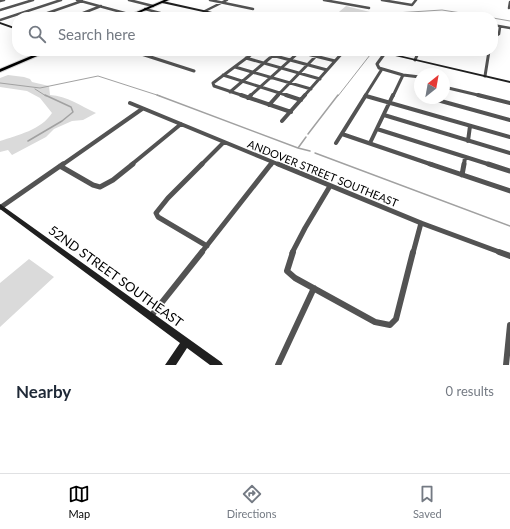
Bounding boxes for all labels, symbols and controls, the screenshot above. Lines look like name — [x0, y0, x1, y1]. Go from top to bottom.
search box — [12, 12, 498, 56]
icon: search — [26, 23, 48, 45]
text: Search here — [58, 25, 135, 43]
north arrow — [414, 68, 450, 104]
street label: ANDOVER STREET SOUTHEAST — [246, 137, 401, 209]
street label: 52ND STREET SOUTHEAST — [46, 222, 187, 330]
text: Nearby — [16, 381, 71, 402]
text: 0 results — [446, 383, 494, 399]
tab: Map — [68, 483, 90, 520]
tab: Directions — [227, 483, 276, 520]
tab: Saved — [413, 483, 442, 520]

